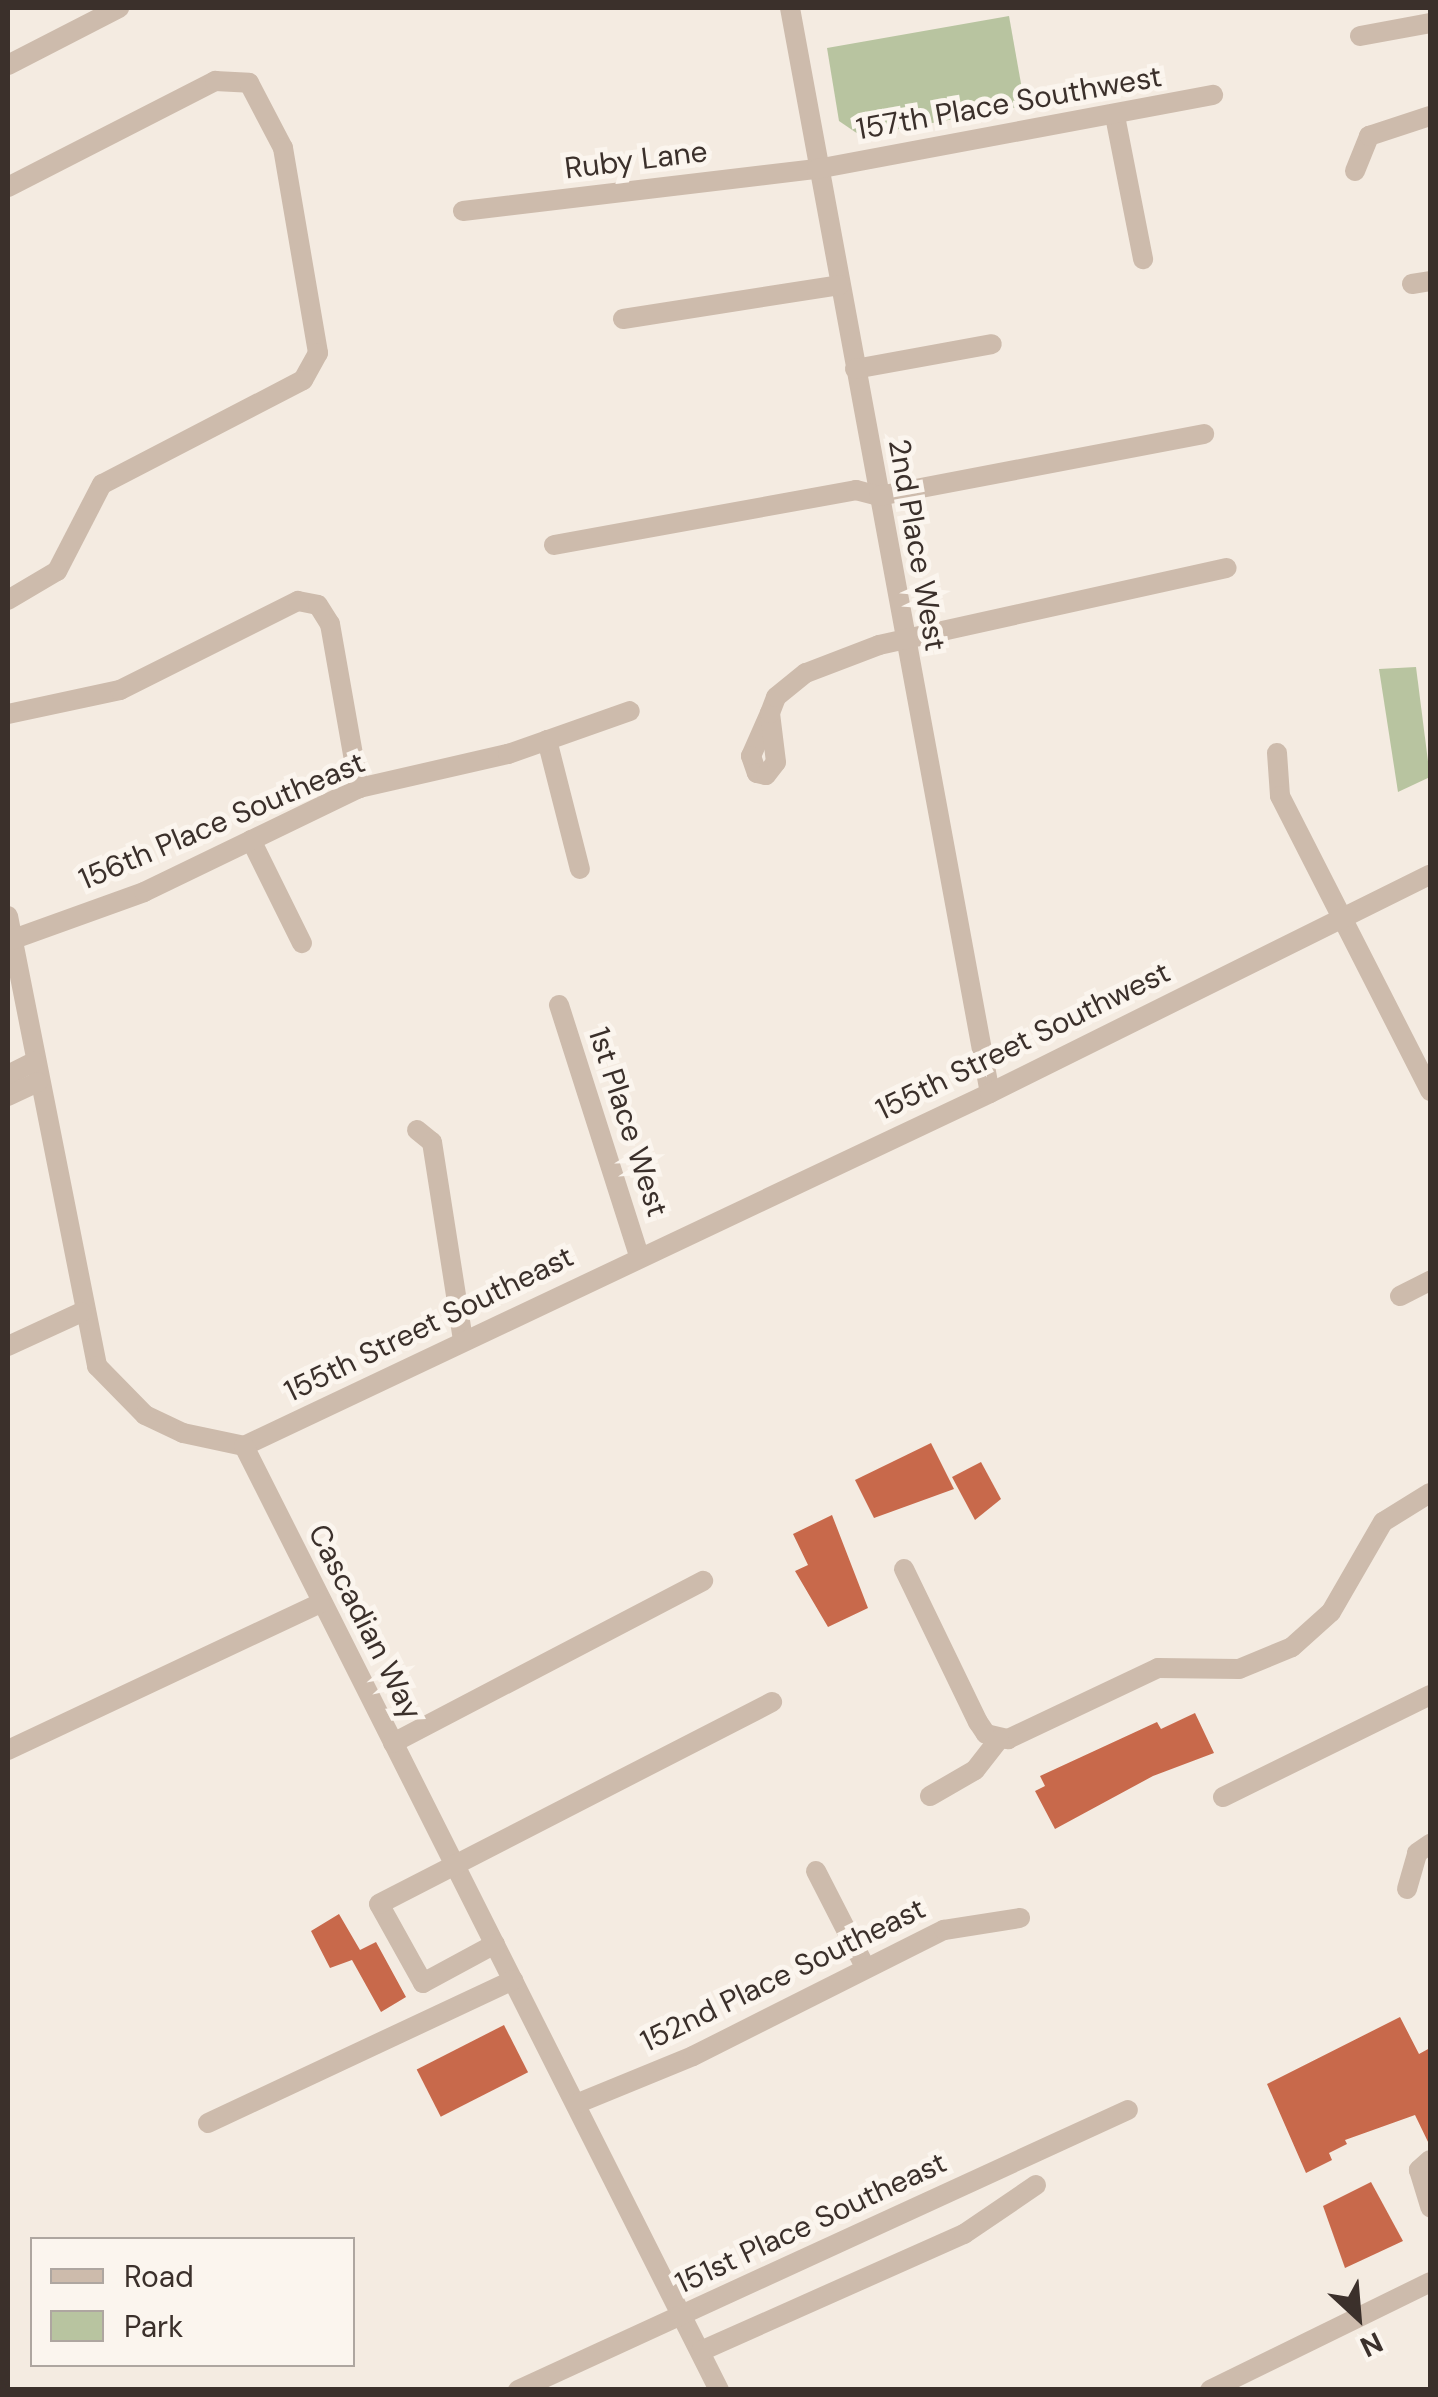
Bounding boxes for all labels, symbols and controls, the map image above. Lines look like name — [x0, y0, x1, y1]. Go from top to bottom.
street label: 157th Place Southwest — [853, 58, 1165, 148]
street label: Ruby Lane — [563, 133, 709, 187]
street label: 2nd Place West — [881, 436, 953, 654]
street label: 156th Place Southeast — [74, 744, 370, 898]
street label: 155th Street Southwest — [870, 954, 1176, 1128]
street label: 1st Place West — [580, 1023, 676, 1221]
street label: 155th Street Southeast — [279, 1238, 579, 1410]
street label: Cascadian Way — [300, 1518, 430, 1726]
street label: 152nd Place Southeast — [635, 1890, 931, 2060]
street label: 151st Place Southeast — [670, 2144, 952, 2302]
legend — [30, 2237, 355, 2367]
text: Road — [124, 2257, 194, 2296]
north arrow — [1308, 2267, 1408, 2367]
text: Park — [124, 2307, 183, 2346]
text: N — [1354, 2323, 1389, 2366]

